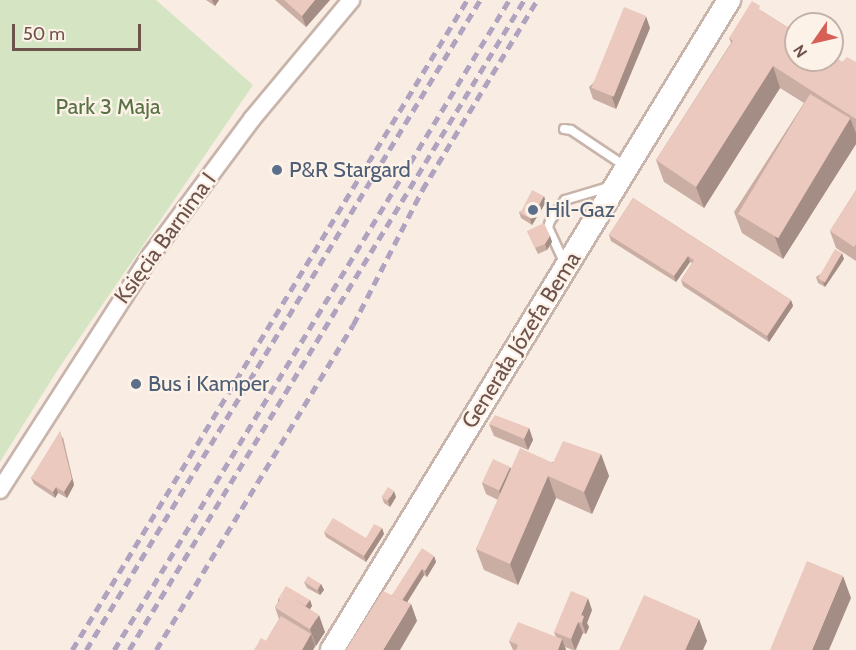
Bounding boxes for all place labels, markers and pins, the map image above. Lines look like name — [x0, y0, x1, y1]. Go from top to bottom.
place label: P&R Stargard — [289, 157, 411, 183]
marker: P&R Stargard — [270, 163, 284, 177]
place label: Hil-Gaz — [545, 197, 615, 223]
marker: Hil-Gaz — [526, 203, 540, 217]
place label: Bus i Kamper — [148, 371, 269, 397]
marker: Bus i Kamper — [129, 377, 143, 391]

